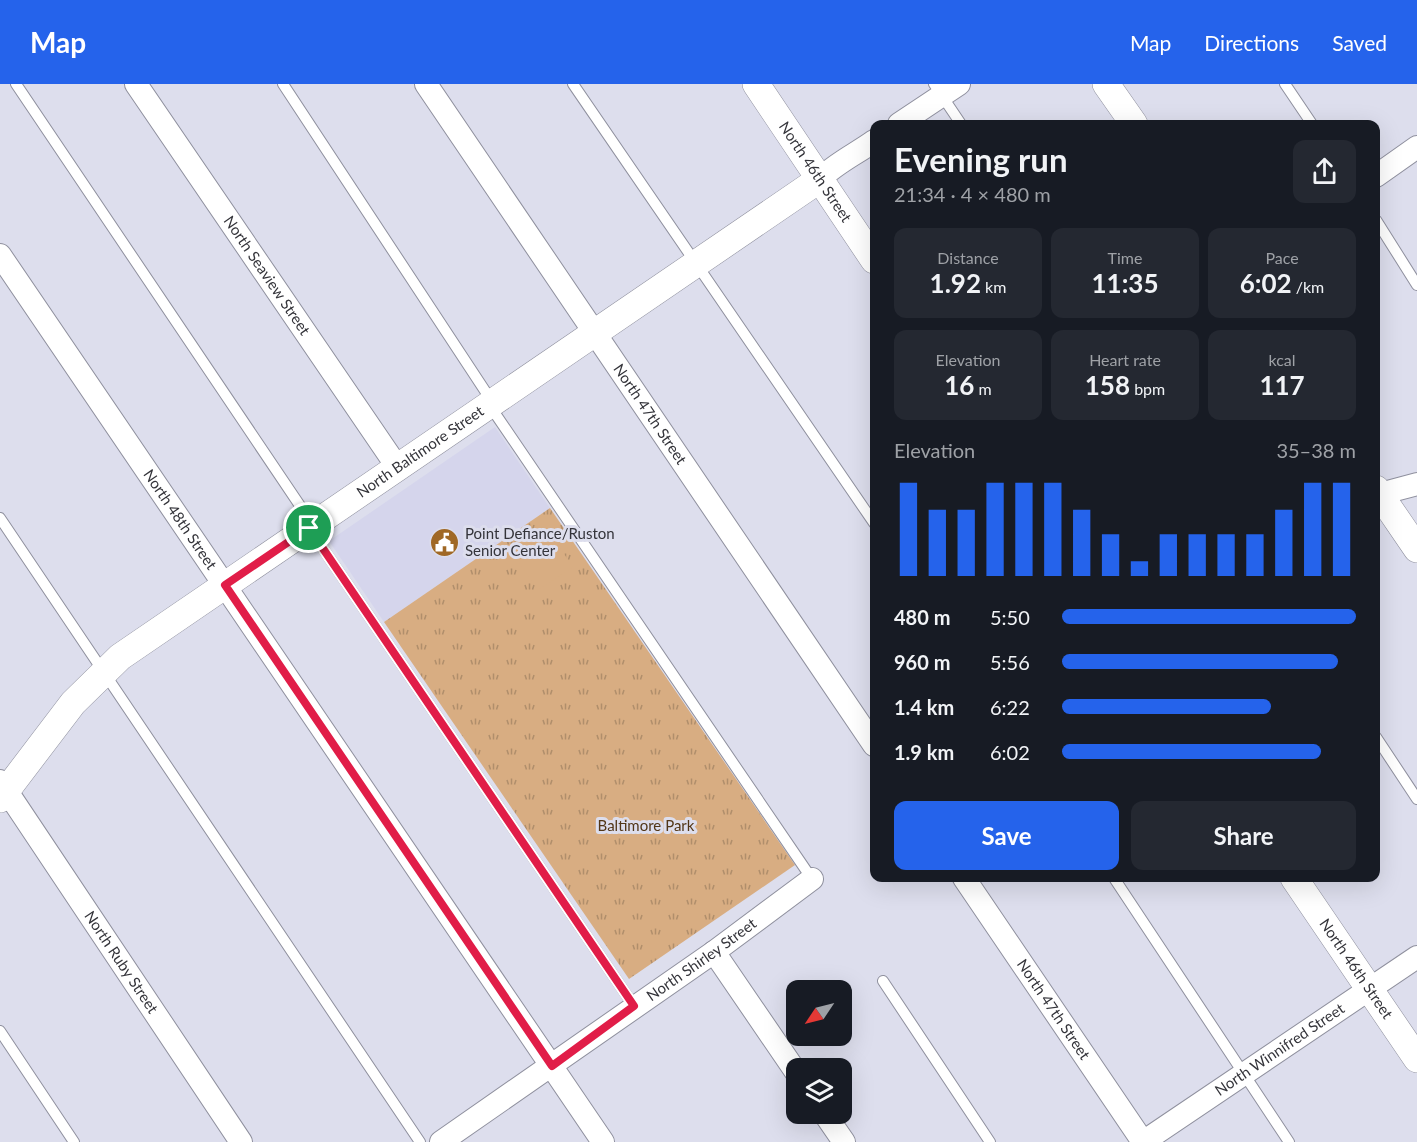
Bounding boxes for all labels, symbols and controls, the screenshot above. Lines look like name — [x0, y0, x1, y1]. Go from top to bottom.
text: Map — [30, 25, 86, 59]
text: Map — [1130, 30, 1171, 55]
text: Directions — [1204, 30, 1299, 55]
text: Saved — [1332, 30, 1387, 55]
street label: North 46th Street — [776, 118, 856, 226]
text: Evening run — [894, 139, 1068, 179]
button: share — [1293, 140, 1356, 203]
text: 21:34 · 4 × 480 m — [894, 182, 1051, 206]
street label: North Seaview Street — [221, 212, 315, 339]
text: Distance — [937, 248, 999, 267]
text: Time — [1108, 248, 1142, 267]
text: Pace — [1265, 248, 1299, 267]
text: 1.92 — [930, 267, 981, 299]
text: 11:35 — [1091, 267, 1159, 299]
text: 6:02 — [1240, 267, 1292, 299]
text: km — [981, 277, 1006, 296]
text: /km — [1292, 277, 1324, 296]
text: Elevation — [936, 350, 1001, 369]
text: Heart rate — [1089, 350, 1161, 369]
text: kcal — [1268, 350, 1296, 369]
street label: North 47th Street — [610, 360, 691, 468]
text: 16 — [944, 369, 974, 401]
text: 158 — [1085, 369, 1130, 401]
text: 117 — [1259, 369, 1305, 401]
text: m — [974, 379, 992, 398]
text: bpm — [1130, 379, 1165, 398]
street label: North Baltimore Street — [353, 401, 487, 501]
text: Elevation — [894, 438, 975, 462]
text: 35–38 m — [1276, 438, 1356, 462]
street label: North 48th Street — [140, 465, 222, 573]
pin — [283, 502, 334, 553]
icon: arrive — [292, 511, 325, 544]
place label: Point Defiance/Ruston Senior Center — [465, 524, 615, 559]
public building icon: Point Defiance/Ruston Senior Center — [428, 527, 460, 559]
text: 480 m — [894, 605, 950, 629]
text: 5:50 — [990, 605, 1030, 629]
text: 960 m — [894, 650, 950, 674]
text: 5:56 — [990, 650, 1030, 674]
text: 1.4 km — [894, 695, 954, 719]
text: 6:22 — [990, 695, 1030, 719]
text: 1.9 km — [894, 740, 954, 764]
text: 6:02 — [990, 740, 1030, 764]
button: Save — [894, 801, 1119, 870]
button: Share — [1131, 801, 1356, 870]
park label: Baltimore Park — [598, 816, 695, 834]
street label: North Ruby Street — [81, 907, 163, 1017]
street label: North Shirley Street — [643, 913, 760, 1004]
street label: North 46th Street — [1316, 915, 1397, 1023]
street label: North 47th Street — [1014, 955, 1095, 1063]
north arrow — [786, 980, 852, 1046]
map controls — [786, 980, 852, 1124]
street label: North Winnifred Street — [1211, 998, 1348, 1099]
button: layers — [786, 1058, 852, 1124]

